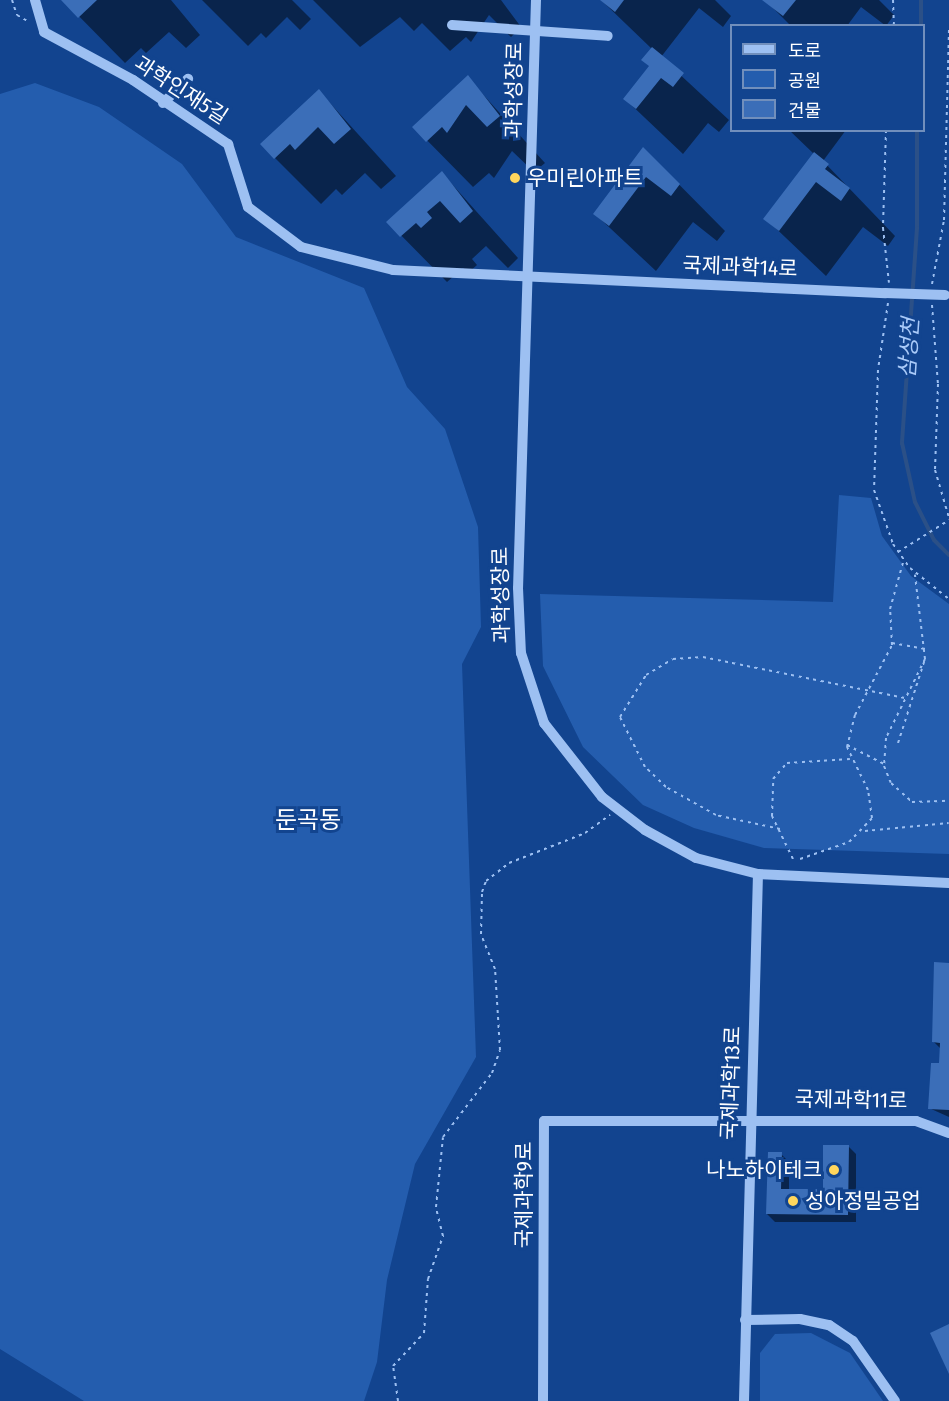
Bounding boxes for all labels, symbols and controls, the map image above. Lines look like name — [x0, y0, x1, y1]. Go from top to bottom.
legend — [730, 24, 925, 132]
text: 도로 — [788, 40, 821, 62]
street label: 과학성장로 — [501, 41, 527, 139]
street label: 과학인재5길 — [130, 51, 232, 129]
text: 공원 — [788, 70, 821, 92]
text: 건물 — [788, 100, 821, 122]
place label: 우미린아파트 — [527, 165, 643, 191]
marker: 우미린아파트 — [508, 171, 522, 185]
street label: 국제과학14로 — [682, 252, 798, 282]
water label: 삼성천 — [894, 317, 924, 379]
street label: 과학성장로 — [488, 546, 514, 644]
district label: 둔곡동 — [275, 807, 341, 835]
street label: 국제과학13로 — [716, 1025, 746, 1141]
street label: 국제과학11로 — [794, 1086, 908, 1114]
street label: 국제과학9로 — [511, 1142, 537, 1248]
place label: 나노하이테크 — [706, 1157, 822, 1183]
marker: 나노하이테크 — [827, 1163, 841, 1177]
place label: 성아정밀공업 — [805, 1188, 921, 1214]
marker: 성아정밀공업 — [786, 1194, 800, 1208]

